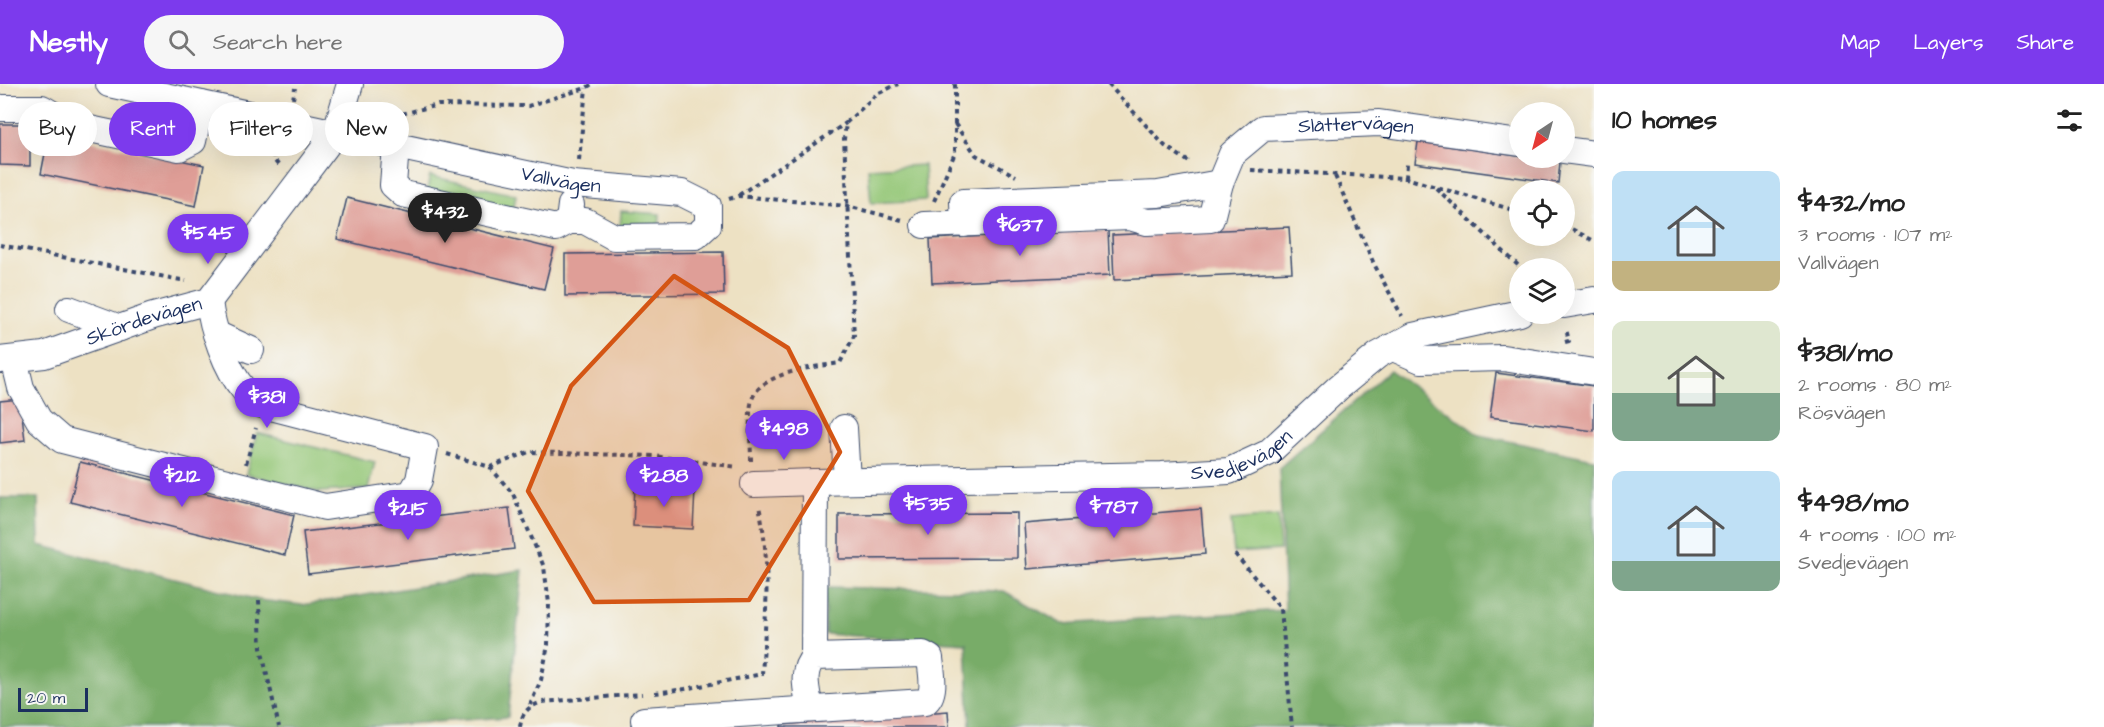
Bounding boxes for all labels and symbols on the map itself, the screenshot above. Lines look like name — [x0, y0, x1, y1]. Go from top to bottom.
north arrow — [1509, 102, 1575, 168]
street label: Slåttervägen — [1297, 109, 1416, 142]
street label: Vallvägen — [518, 159, 602, 200]
pin: $432 — [409, 193, 481, 244]
pin: $637 — [984, 206, 1056, 257]
pin: $545 — [172, 214, 244, 265]
street label: Skördevägen — [82, 290, 205, 353]
pin: $381 — [231, 378, 303, 429]
pin: $498 — [748, 410, 820, 461]
street label: Svedjevägen — [1190, 423, 1299, 487]
pin: $212 — [146, 457, 218, 508]
pin: $288 — [628, 457, 700, 508]
pin: $535 — [892, 485, 964, 536]
pin: $787 — [1078, 488, 1150, 539]
pin: $215 — [372, 490, 444, 541]
scale bar — [18, 685, 88, 712]

